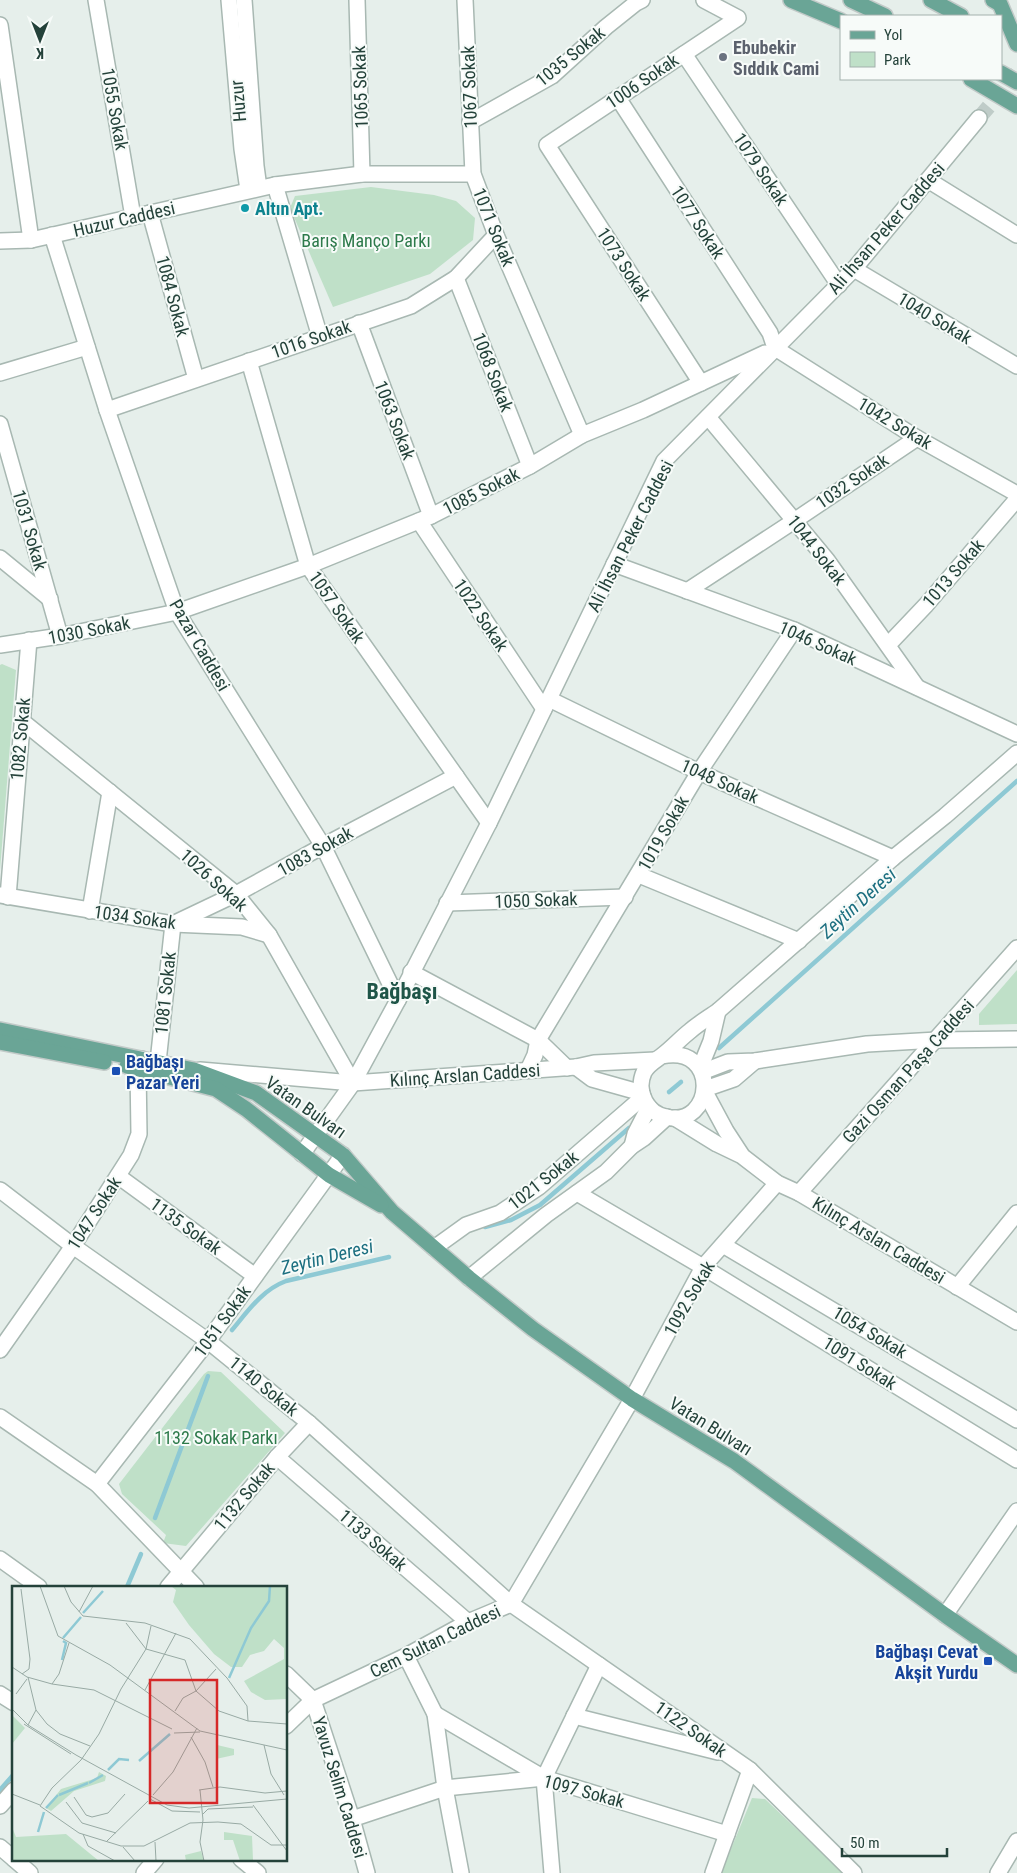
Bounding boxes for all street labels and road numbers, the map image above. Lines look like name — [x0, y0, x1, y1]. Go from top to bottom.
street label: 1035 Sokak — [531, 22, 609, 90]
street label: 1065 Sokak — [348, 45, 372, 129]
street label: 1067 Sokak — [457, 45, 481, 129]
street label: 1006 Sokak — [602, 49, 682, 113]
street label: 1055 Sokak — [97, 66, 133, 152]
street label: Huzur — [226, 79, 250, 123]
street label: 1079 Sokak — [729, 129, 793, 209]
street label: Ali İhsan Peker Caddesi — [823, 158, 949, 298]
street label: 1077 Sokak — [667, 182, 729, 262]
street label: 1071 Sokak — [469, 185, 519, 269]
street label: Huzur Caddesi — [71, 197, 177, 241]
street label: 1073 Sokak — [593, 224, 655, 304]
street label: 1084 Sokak — [152, 253, 194, 339]
street label: 1040 Sokak — [894, 288, 976, 348]
street label: 1016 Sokak — [268, 316, 354, 362]
street label: 1068 Sokak — [468, 330, 518, 414]
street label: 1063 Sokak — [370, 378, 420, 462]
street label: 1042 Sokak — [854, 393, 936, 453]
street label: 1032 Sokak — [812, 449, 892, 513]
street label: Ali İhsan Peker Caddesi — [583, 457, 677, 615]
street label: 1085 Sokak — [439, 463, 523, 519]
street label: 1031 Sokak — [8, 487, 52, 573]
street label: 1044 Sokak — [783, 511, 851, 589]
street label: 1013 Sokak — [918, 535, 988, 611]
street label: 1057 Sokak — [305, 567, 369, 647]
street label: 1022 Sokak — [449, 575, 513, 655]
street label: Pazar Caddesi — [165, 596, 235, 694]
street label: 1030 Sokak — [46, 612, 132, 648]
street label: 1046 Sokak — [776, 617, 860, 669]
street label: 1082 Sokak — [6, 697, 34, 781]
street label: 1048 Sokak — [678, 755, 762, 807]
street label: 1019 Sokak — [633, 792, 693, 874]
street label: 1083 Sokak — [274, 822, 356, 880]
street label: 1026 Sokak — [176, 844, 252, 916]
street label: 1050 Sokak — [494, 888, 578, 912]
street label: 1034 Sokak — [92, 901, 178, 933]
street label: 1081 Sokak — [150, 951, 180, 1035]
street label: Gazi Osman Paşa Caddesi — [838, 995, 978, 1147]
street label: Kılınç Arslan Caddesi — [389, 1059, 541, 1091]
street label: Vatan Bulvarı — [262, 1072, 350, 1142]
street label: 1021 Sokak — [504, 1146, 582, 1214]
street label: 1047 Sokak — [63, 1173, 125, 1253]
street label: Kılınç Arslan Caddesi — [809, 1192, 949, 1288]
street label: 1135 Sokak — [146, 1193, 226, 1259]
street label: 1092 Sokak — [659, 1257, 719, 1339]
street label: 1051 Sokak — [189, 1281, 255, 1361]
street label: 1054 Sokak — [829, 1302, 911, 1362]
street label: 1091 Sokak — [819, 1332, 901, 1394]
street label: 1140 Sokak — [225, 1352, 303, 1420]
street label: Vatan Bulvarı — [666, 1392, 756, 1460]
street label: 1132 Sokak — [209, 1458, 279, 1534]
street label: 1133 Sokak — [335, 1505, 411, 1575]
street label: Cem Sultan Caddesi — [366, 1600, 504, 1682]
street label: 1122 Sokak — [651, 1697, 731, 1761]
street label: Yavuz Selim Caddesi — [308, 1714, 372, 1860]
street label: 1097 Sokak — [541, 1770, 627, 1812]

